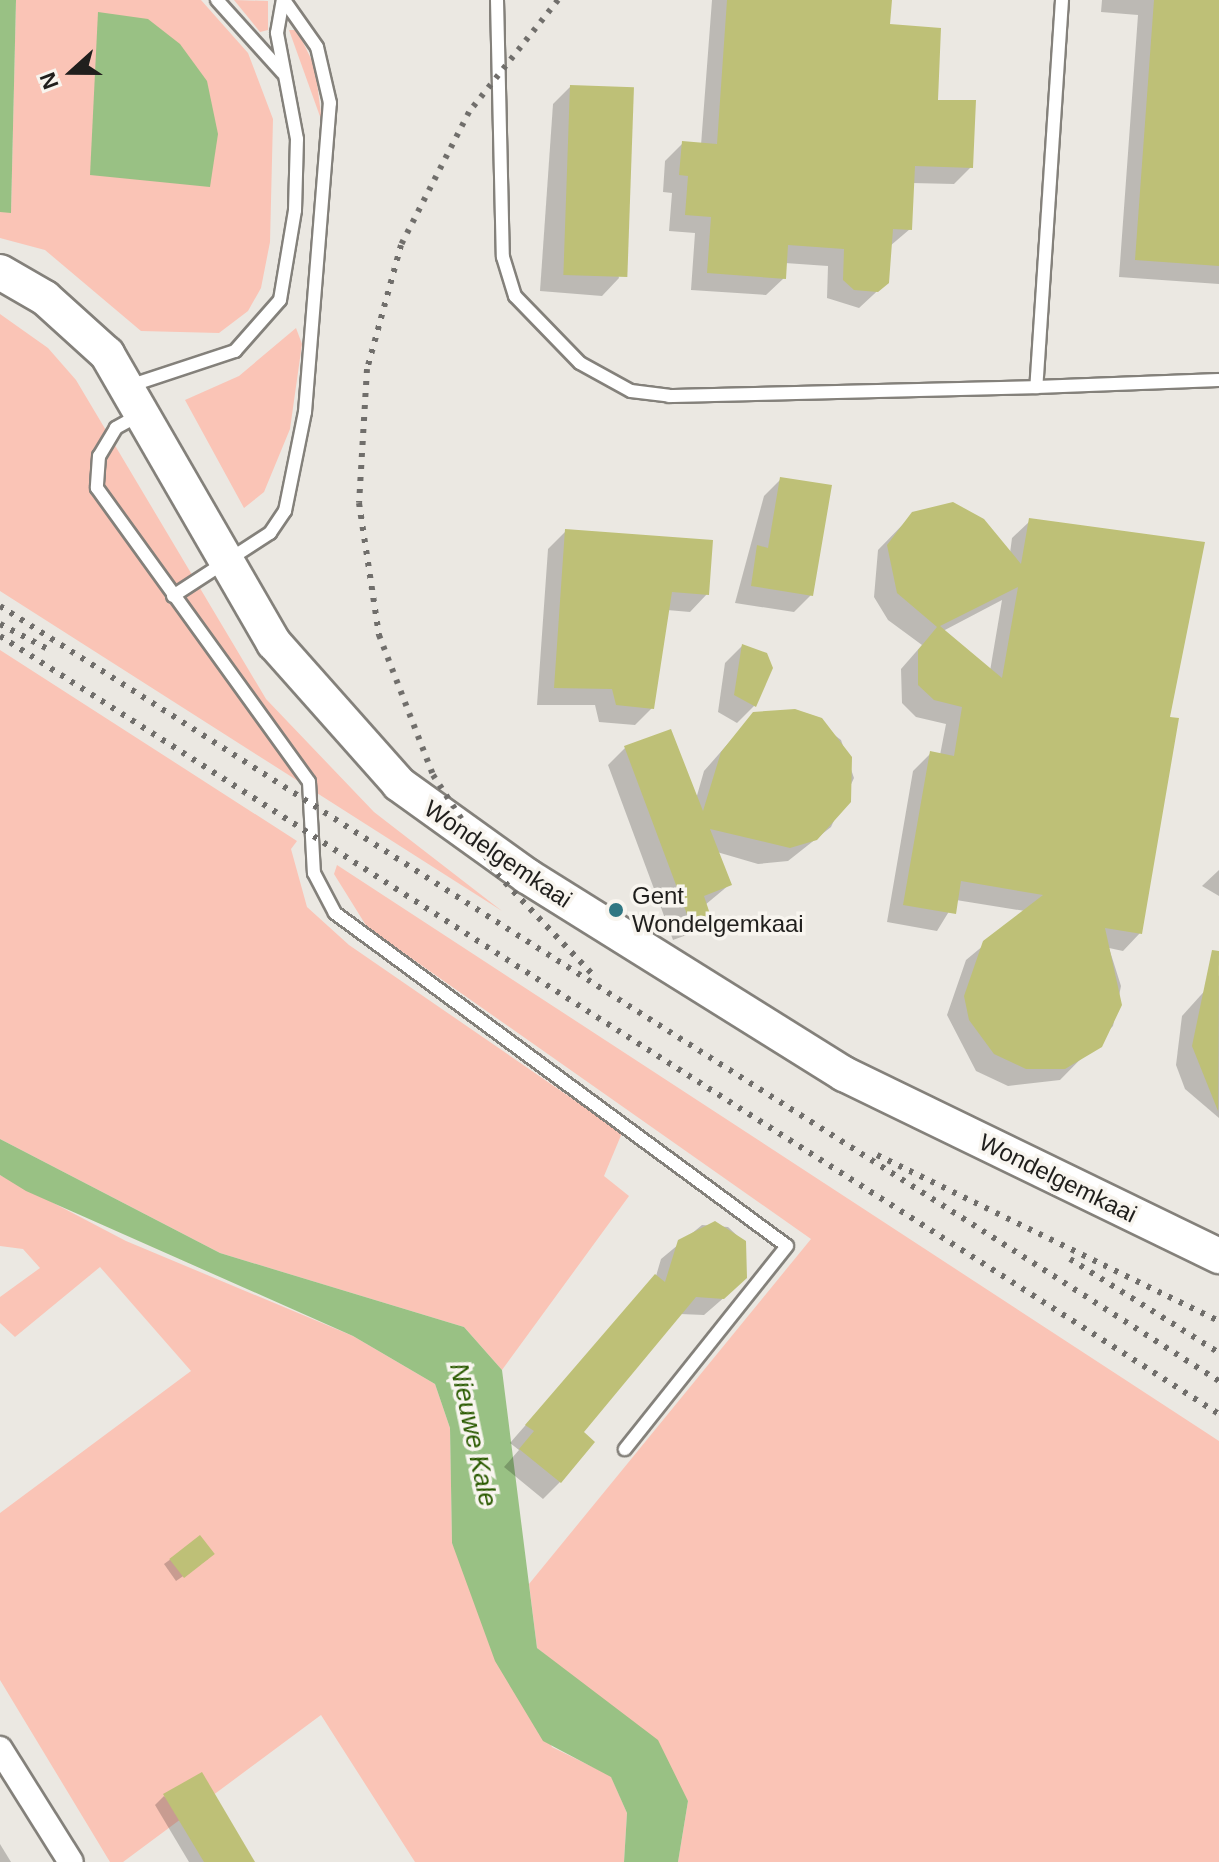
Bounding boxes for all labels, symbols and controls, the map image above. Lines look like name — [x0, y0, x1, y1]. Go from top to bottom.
north arrow — [32, 32, 112, 112]
text: N — [35, 69, 64, 93]
street label: Wondelgemkaai — [419, 794, 577, 914]
place label: Gent Wondelgemkaai — [632, 882, 804, 938]
marker: Gent Wondelgemkaai — [607, 901, 625, 919]
street label: Wondelgemkaai — [975, 1127, 1141, 1229]
water label: Nieuwe Kale — [443, 1360, 503, 1510]

